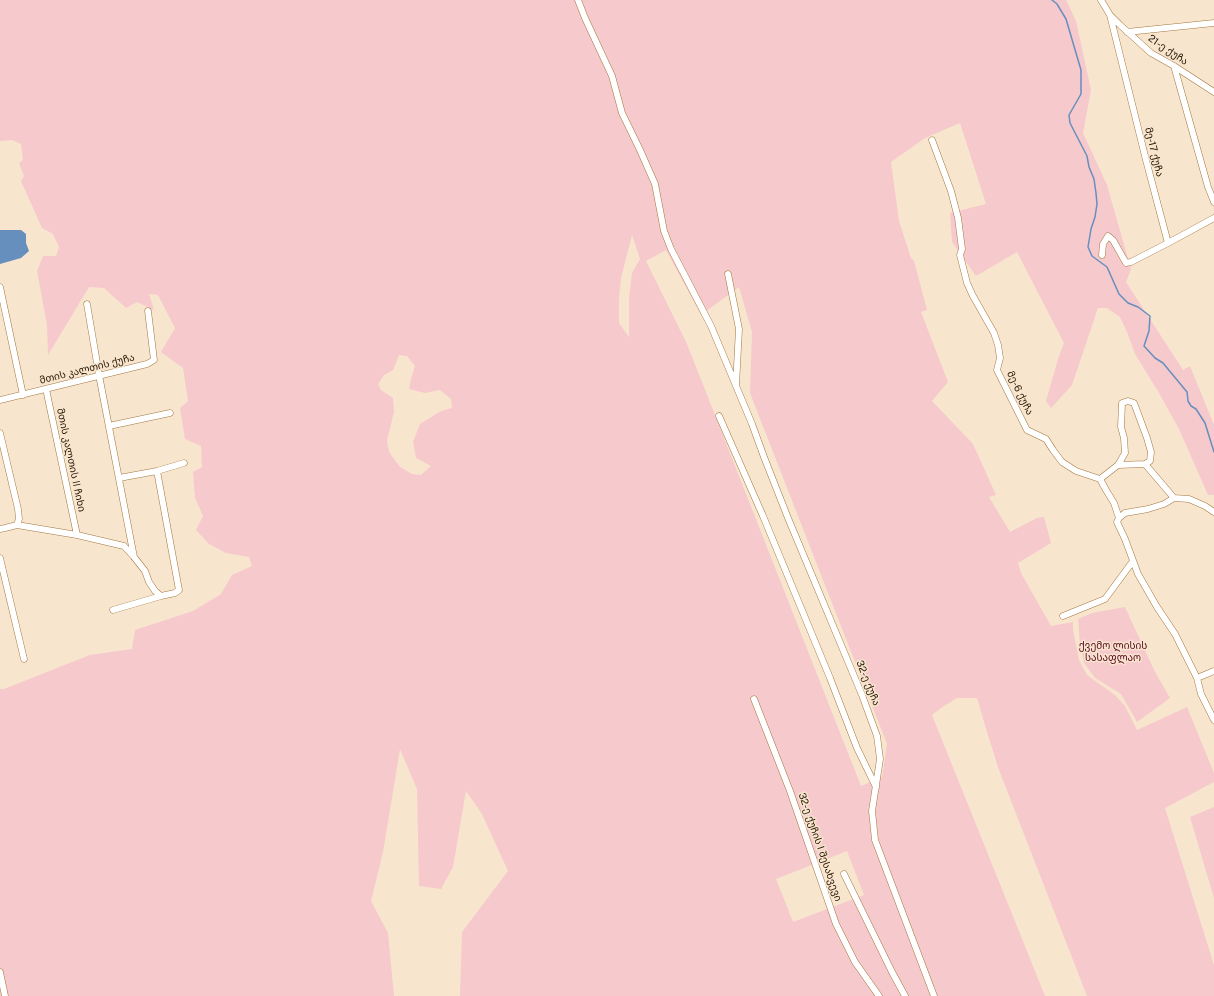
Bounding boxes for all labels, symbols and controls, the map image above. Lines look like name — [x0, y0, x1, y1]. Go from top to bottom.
street label: 21-ე ქუჩა — [1146, 32, 1190, 68]
street label: მე-17 ქუჩა — [1142, 126, 1166, 178]
street label: მთის კალთის ქუჩა — [38, 351, 136, 387]
street label: მე-6 ქუჩა — [1004, 369, 1036, 417]
street label: მთის კალთის II ჩიხი — [54, 407, 88, 513]
park label: ქვემო ლისის სასაფლაო — [1079, 640, 1147, 664]
street label: 32-ე ქუჩა — [854, 659, 882, 707]
street label: 32-ე ქუჩის I შესახვევი — [796, 791, 844, 903]

